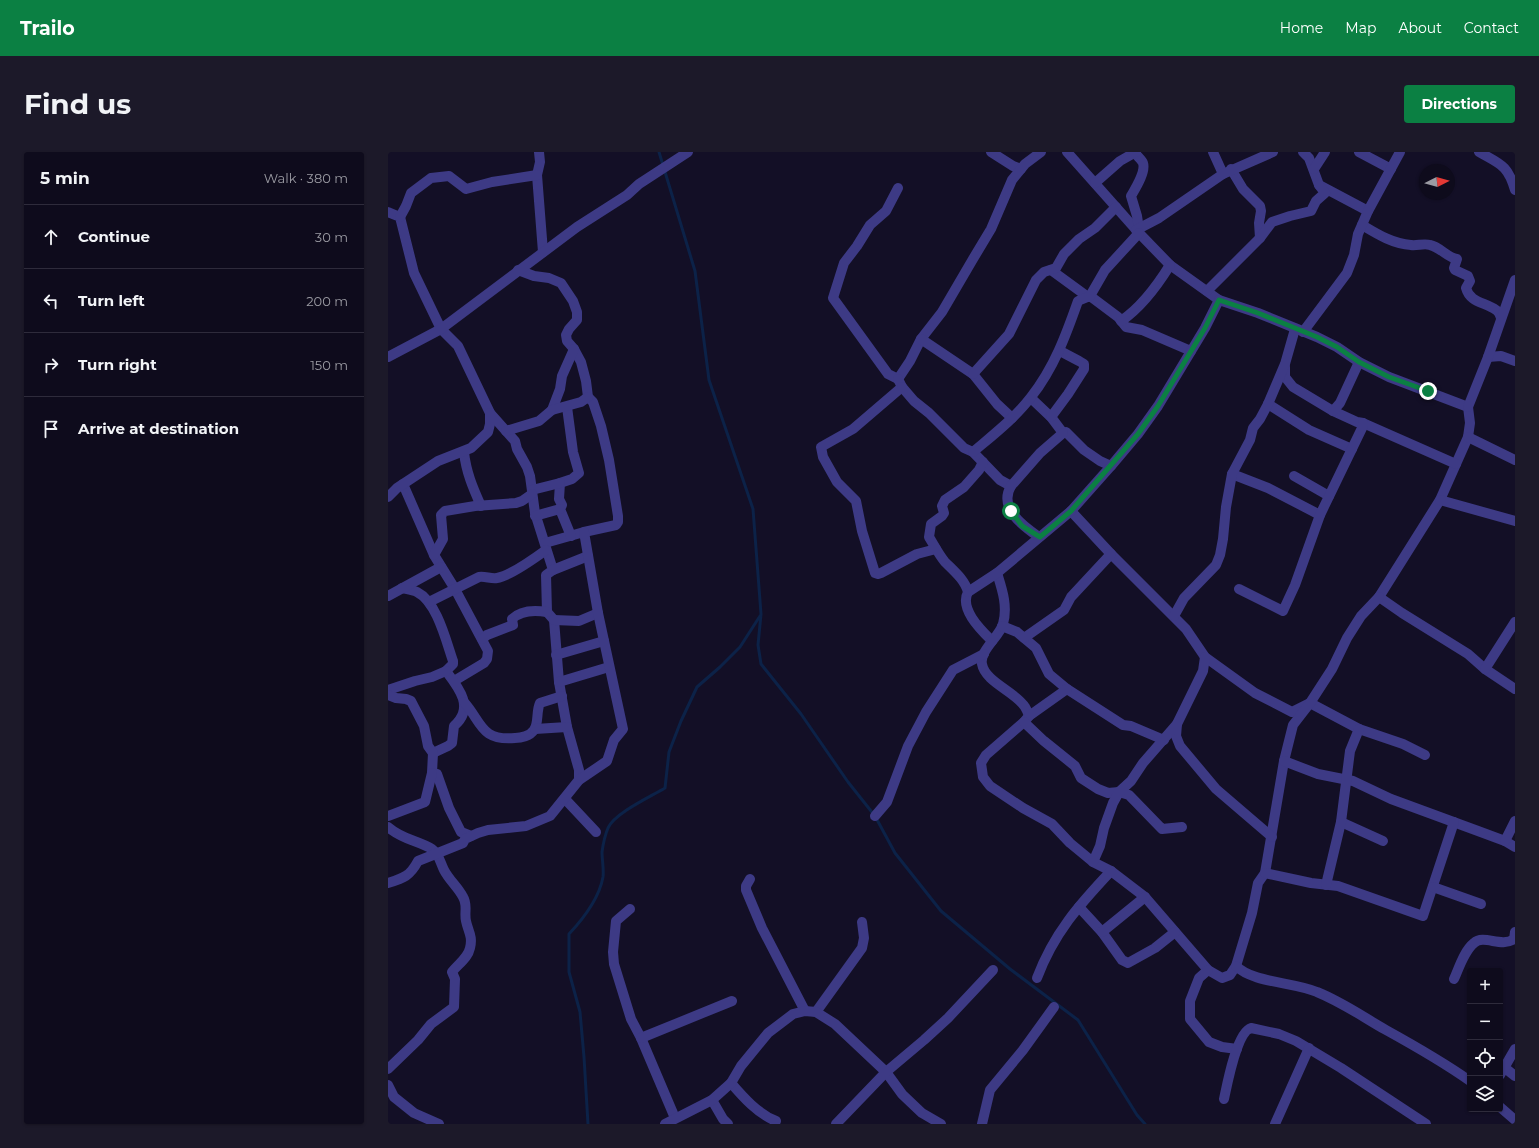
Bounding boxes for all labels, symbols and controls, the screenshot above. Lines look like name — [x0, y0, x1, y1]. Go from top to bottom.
text: Trailo — [20, 17, 75, 40]
text: Home — [1280, 19, 1323, 37]
text: Map — [1345, 19, 1376, 37]
text: About — [1398, 19, 1442, 37]
text: Contact — [1464, 19, 1519, 37]
button: Directions — [1404, 85, 1515, 123]
text: Find us — [24, 87, 131, 121]
north arrow — [1419, 164, 1455, 200]
text: 5 min — [40, 168, 90, 188]
text: Walk · 380 m — [264, 170, 348, 186]
icon: ahead — [40, 226, 62, 248]
text: Continue — [78, 227, 150, 246]
text: 30 m — [315, 229, 348, 245]
icon: left — [40, 290, 62, 312]
text: Turn left — [78, 291, 145, 310]
text: 200 m — [306, 293, 348, 309]
icon: right — [40, 354, 62, 376]
text: Turn right — [78, 355, 157, 374]
text: 150 m — [310, 357, 348, 373]
route end — [1419, 382, 1437, 400]
icon: arrive — [40, 418, 62, 440]
text: Arrive at destination — [78, 419, 239, 438]
route start — [1002, 502, 1020, 520]
map controls — [1467, 968, 1503, 1112]
button: + — [1467, 968, 1503, 1004]
button: − — [1467, 1004, 1503, 1040]
button: locate — [1467, 1040, 1503, 1076]
button: layers — [1467, 1076, 1503, 1112]

